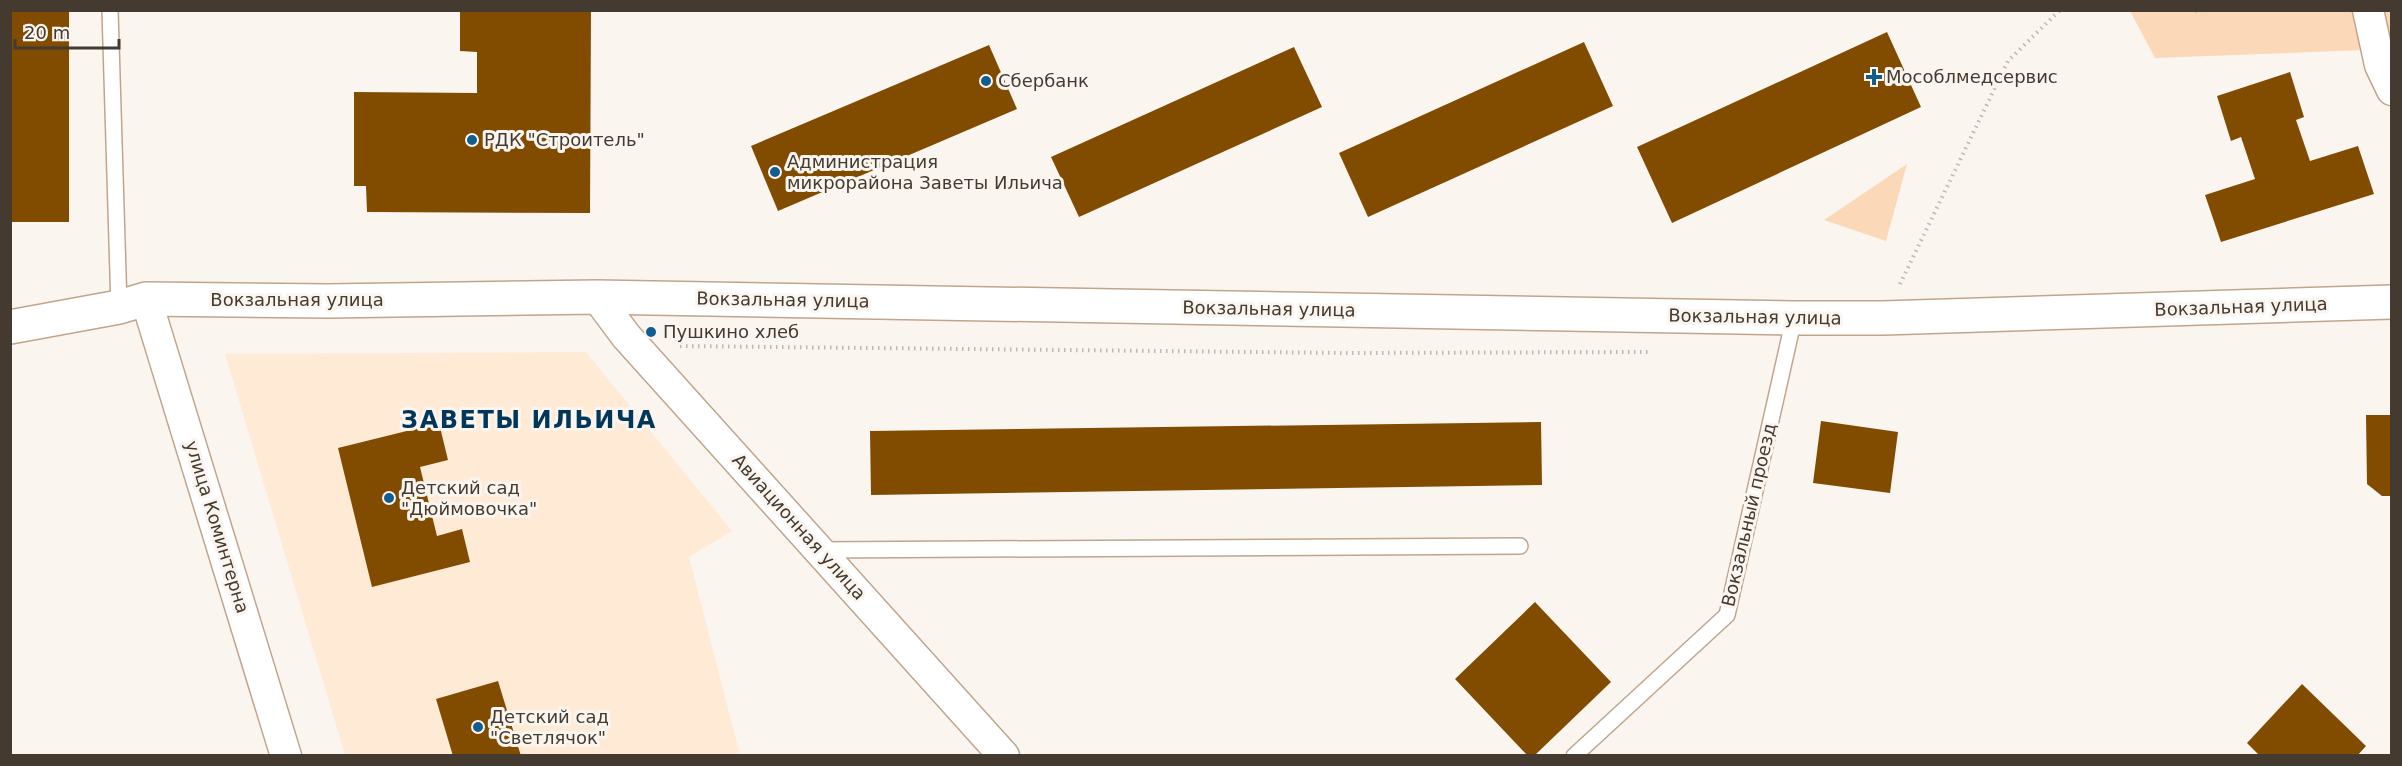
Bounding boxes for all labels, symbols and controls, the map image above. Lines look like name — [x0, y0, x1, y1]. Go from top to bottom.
scale bar — [15, 12, 118, 50]
text: 20 m — [24, 22, 70, 43]
place label: Мособлмедсервис — [1886, 66, 2058, 87]
place label: Сбербанк — [998, 70, 1089, 91]
marker: Мособлмедсервис — [1867, 70, 1881, 84]
marker: Сбербанк — [979, 74, 993, 88]
place label: РДК "Строитель" — [484, 129, 645, 150]
marker: РДК "Строитель" — [465, 133, 479, 147]
place label: Администрация микрорайона Заветы Ильича — [787, 151, 1063, 193]
marker: Администрация микрорайона Заветы Ильича — [768, 165, 782, 179]
street label: Вокзальная улица — [696, 287, 870, 312]
street label: Вокзальная улица — [210, 289, 384, 310]
street label: Вокзальная улица — [2154, 293, 2328, 320]
street label: Вокзальная улица — [1182, 296, 1356, 321]
street label: Вокзальная улица — [1668, 304, 1842, 329]
place label: Пушкино хлеб — [663, 321, 799, 342]
marker: Пушкино хлеб — [644, 325, 658, 339]
district label: ЗАВЕТЫ ИЛЬИЧА — [401, 406, 657, 434]
street label: Вокзальный проезд — [1717, 421, 1780, 609]
street label: улица Коминтерна — [181, 438, 254, 616]
street label: Авиационная улица — [728, 449, 870, 604]
place label: Детский сад "Дюймовочка" — [401, 477, 537, 519]
marker: Детский сад "Дюймовочка" — [382, 491, 396, 505]
place label: Детский сад "Светлячок" — [490, 706, 609, 748]
marker: Детский сад "Светлячок" — [471, 720, 485, 734]

